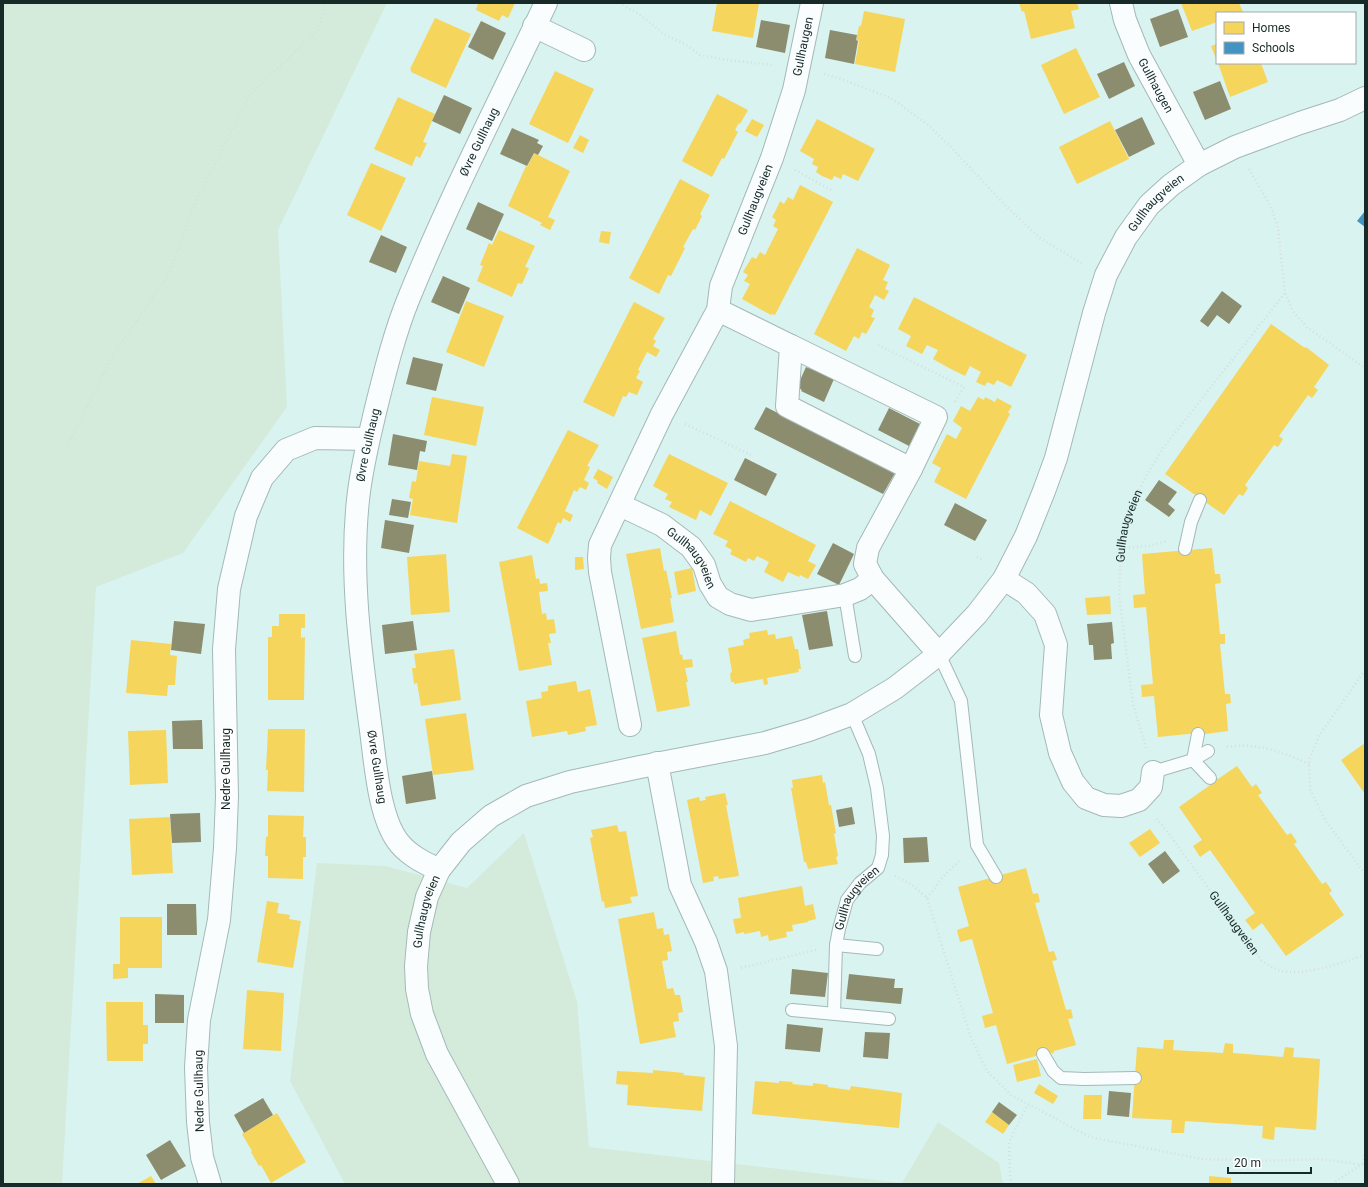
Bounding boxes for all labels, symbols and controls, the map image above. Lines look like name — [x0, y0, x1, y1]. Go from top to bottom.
legend — [1216, 12, 1356, 64]
street label: Gullhaugen — [790, 16, 816, 77]
text: Homes — [1252, 21, 1290, 35]
text: Schools — [1252, 41, 1295, 55]
street label: Gullhaugen — [1135, 56, 1176, 115]
street label: Øvre Gullhaug — [457, 105, 501, 179]
street label: Gullhaugveien — [735, 162, 776, 237]
street label: Gullhaugveien — [1125, 171, 1187, 234]
street label: Øvre Gullhaug — [353, 407, 383, 483]
street label: Gullhaugveien — [1113, 487, 1145, 563]
street label: Gullhaugveien — [664, 524, 718, 592]
street label: Nedre Gullhaug — [219, 728, 233, 810]
street label: Øvre Gullhaug — [364, 729, 390, 805]
street label: Gullhaugveien — [832, 863, 882, 932]
street label: Gullhaugveien — [411, 873, 443, 949]
street label: Gullhaugveien — [1206, 888, 1262, 957]
street label: Nedre Gullhaug — [191, 1050, 207, 1132]
scale bar — [1228, 1149, 1311, 1175]
text: 20 m — [1234, 1156, 1261, 1170]

